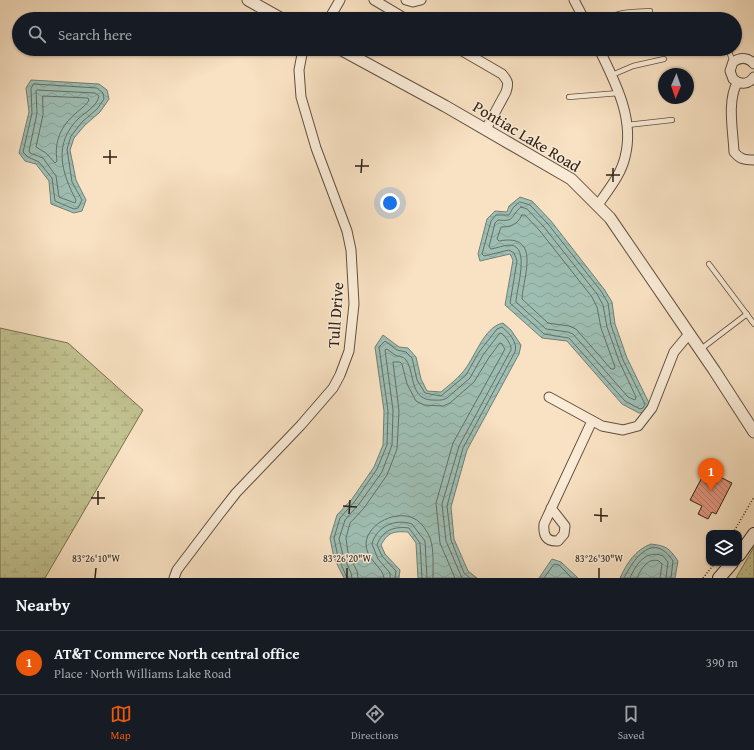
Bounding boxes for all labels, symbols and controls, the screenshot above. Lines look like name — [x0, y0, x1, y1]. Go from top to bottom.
search box — [12, 12, 742, 56]
icon: search — [26, 23, 48, 45]
text: Search here — [58, 24, 132, 45]
north arrow — [658, 68, 694, 104]
street label: Pontiac Lake Road — [469, 94, 586, 178]
your location — [380, 193, 400, 213]
street label: Tull Drive — [321, 281, 349, 349]
pin: 1 — [698, 458, 724, 491]
map controls — [706, 530, 742, 566]
button: layers — [706, 530, 742, 566]
text: 83°26'10"W — [72, 551, 120, 566]
text: 83°26'20"W — [323, 551, 371, 566]
text: 83°26'30"W — [575, 551, 623, 566]
text: Nearby — [16, 592, 70, 617]
text: AT&T Commerce North central office — [54, 643, 300, 664]
text: 1 — [26, 653, 32, 672]
text: 390 m — [706, 653, 738, 672]
text: Place · North Williams Lake Road — [54, 664, 231, 683]
tab: Map — [110, 703, 132, 743]
tab: Directions — [351, 703, 398, 743]
tab: Saved — [618, 703, 644, 743]

